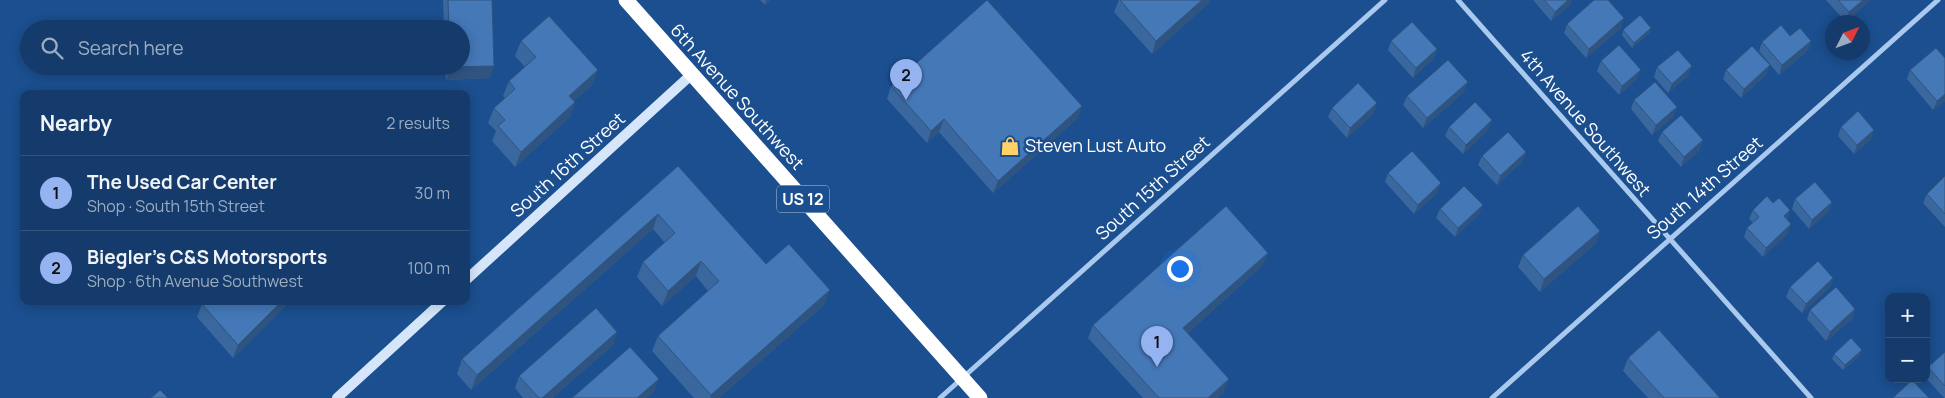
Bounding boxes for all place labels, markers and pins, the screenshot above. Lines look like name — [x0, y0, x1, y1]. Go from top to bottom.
pin: 2 — [890, 59, 922, 100]
place label: Steven Lust Auto — [1025, 133, 1166, 157]
shop icon: Steven Lust Auto — [999, 135, 1021, 157]
pin: 1 — [1141, 326, 1173, 367]

